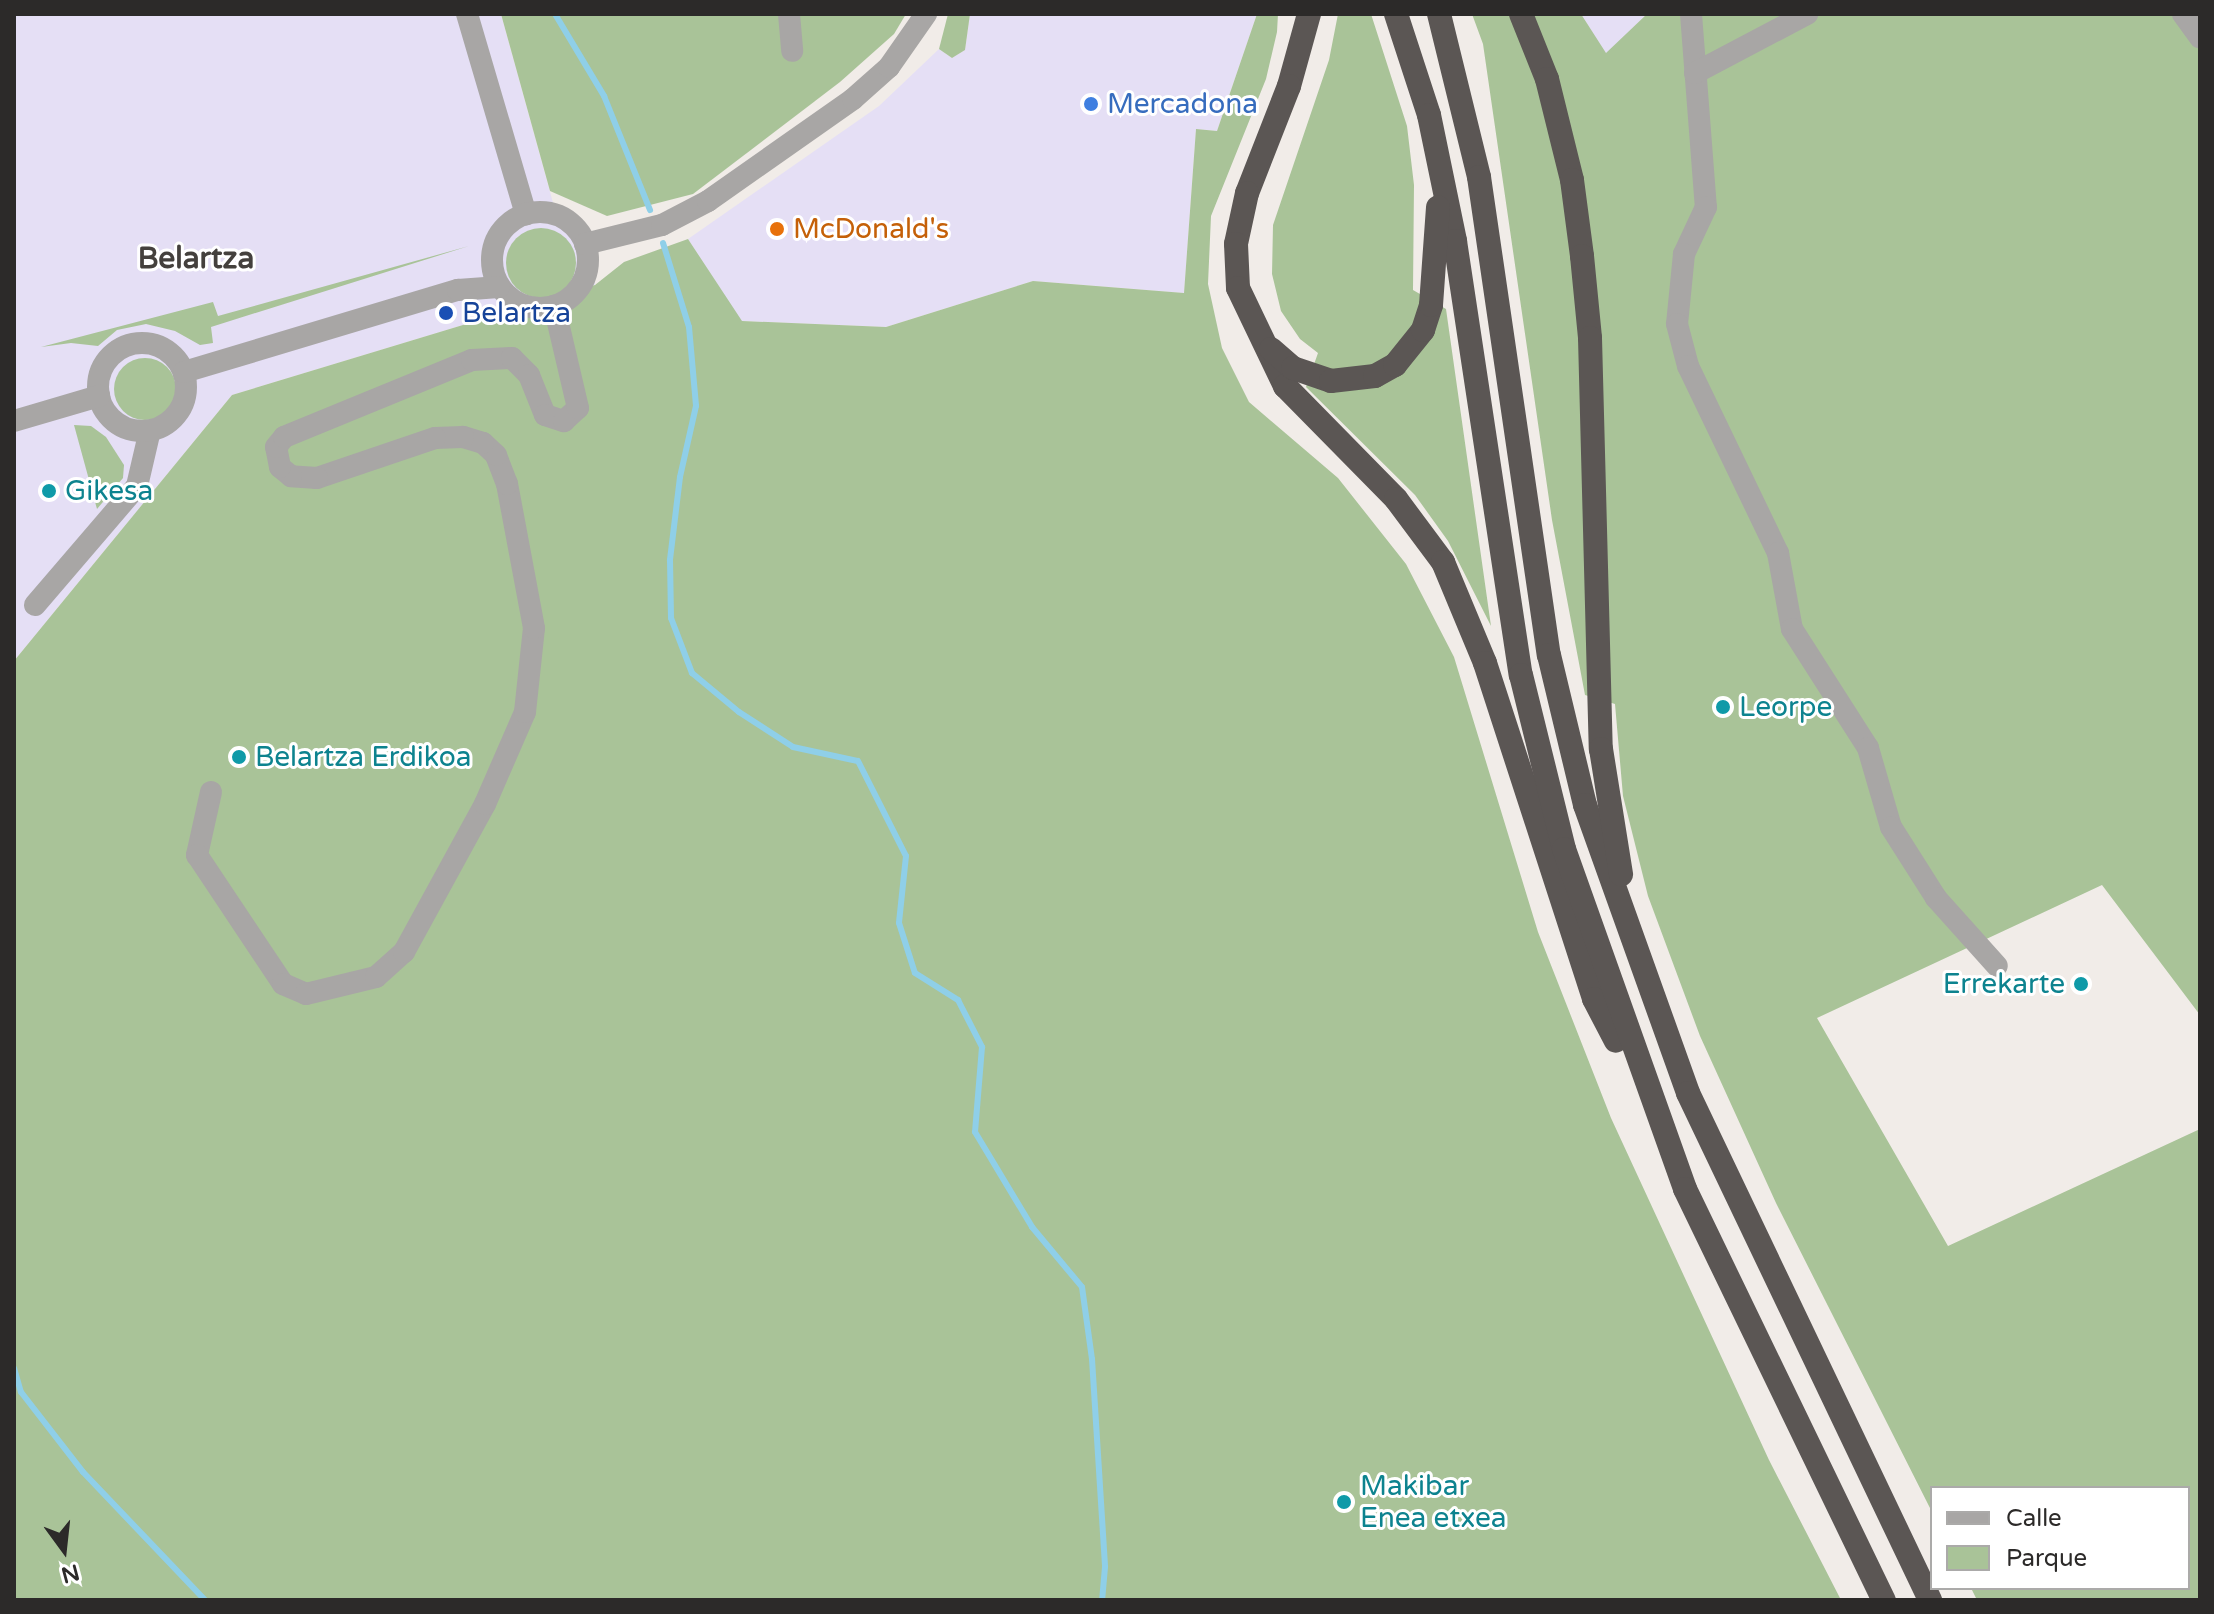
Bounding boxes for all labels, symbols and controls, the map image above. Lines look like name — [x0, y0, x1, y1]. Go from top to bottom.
place label: Mercadona — [1107, 87, 1258, 121]
marker: Mercadona — [1082, 95, 1100, 113]
place label: McDonald's — [793, 212, 949, 246]
marker: McDonald's — [768, 220, 786, 238]
district label: Belartza — [138, 241, 254, 277]
place label: Belartza — [462, 296, 571, 330]
marker: Belartza — [437, 304, 455, 322]
place label: Gikesa — [65, 474, 153, 508]
marker: Gikesa — [40, 482, 58, 500]
place label: Leorpe — [1739, 690, 1832, 724]
marker: Leorpe — [1714, 698, 1732, 716]
place label: Belartza Erdikoa — [255, 740, 472, 774]
marker: Belartza Erdikoa — [230, 748, 248, 766]
place label: Errekarte — [1943, 967, 2065, 1001]
marker: Errekarte — [2072, 975, 2090, 993]
place label: Makibar Enea etxea — [1360, 1469, 1506, 1535]
legend — [1930, 1486, 2190, 1590]
marker: Makibar Enea etxea — [1335, 1493, 1353, 1511]
text: Calle — [2006, 1504, 2062, 1533]
north arrow — [24, 1510, 104, 1590]
text: Parque — [2006, 1544, 2087, 1573]
text: N — [58, 1558, 82, 1588]

